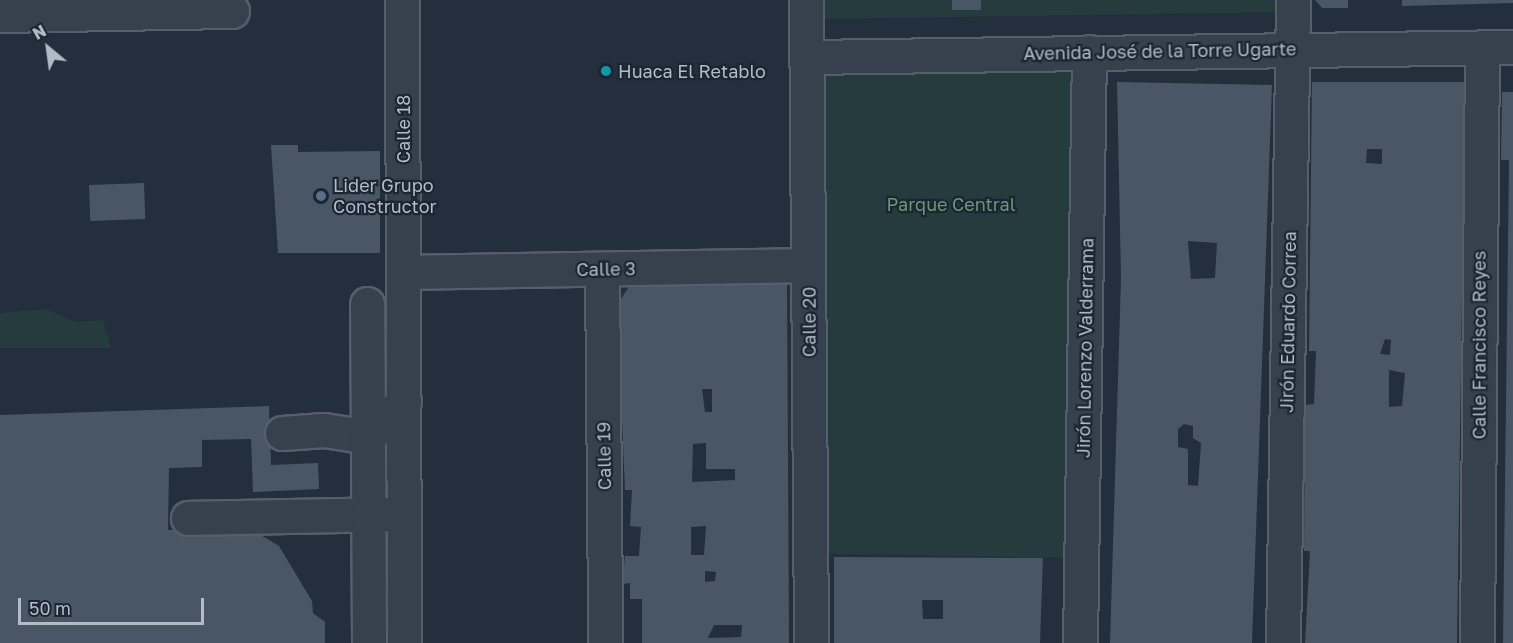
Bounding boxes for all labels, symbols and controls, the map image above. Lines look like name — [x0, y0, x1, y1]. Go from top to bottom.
north arrow — [18, 18, 78, 78]
text: N — [29, 21, 49, 44]
street label: Avenida José de la Torre Ugarte — [1023, 38, 1297, 64]
place label: Huaca El Retablo — [618, 60, 766, 82]
marker: Huaca El Retablo — [599, 64, 613, 78]
street label: Calle 18 — [392, 95, 414, 163]
place label: Lider Grupo Constructor — [333, 175, 437, 218]
marker: Lider Grupo Constructor — [314, 189, 328, 203]
park label: Parque Central — [886, 193, 1016, 215]
street label: Jirón Eduardo Correa — [1276, 231, 1300, 413]
street label: Jirón Lorenzo Valderrama — [1072, 238, 1098, 458]
street label: Calle Francisco Reyes — [1468, 251, 1490, 439]
street label: Calle 3 — [576, 258, 636, 280]
street label: Calle 20 — [798, 287, 820, 357]
street label: Calle 19 — [593, 422, 615, 490]
scale bar — [21, 586, 207, 624]
text: 50 m — [29, 597, 71, 619]

